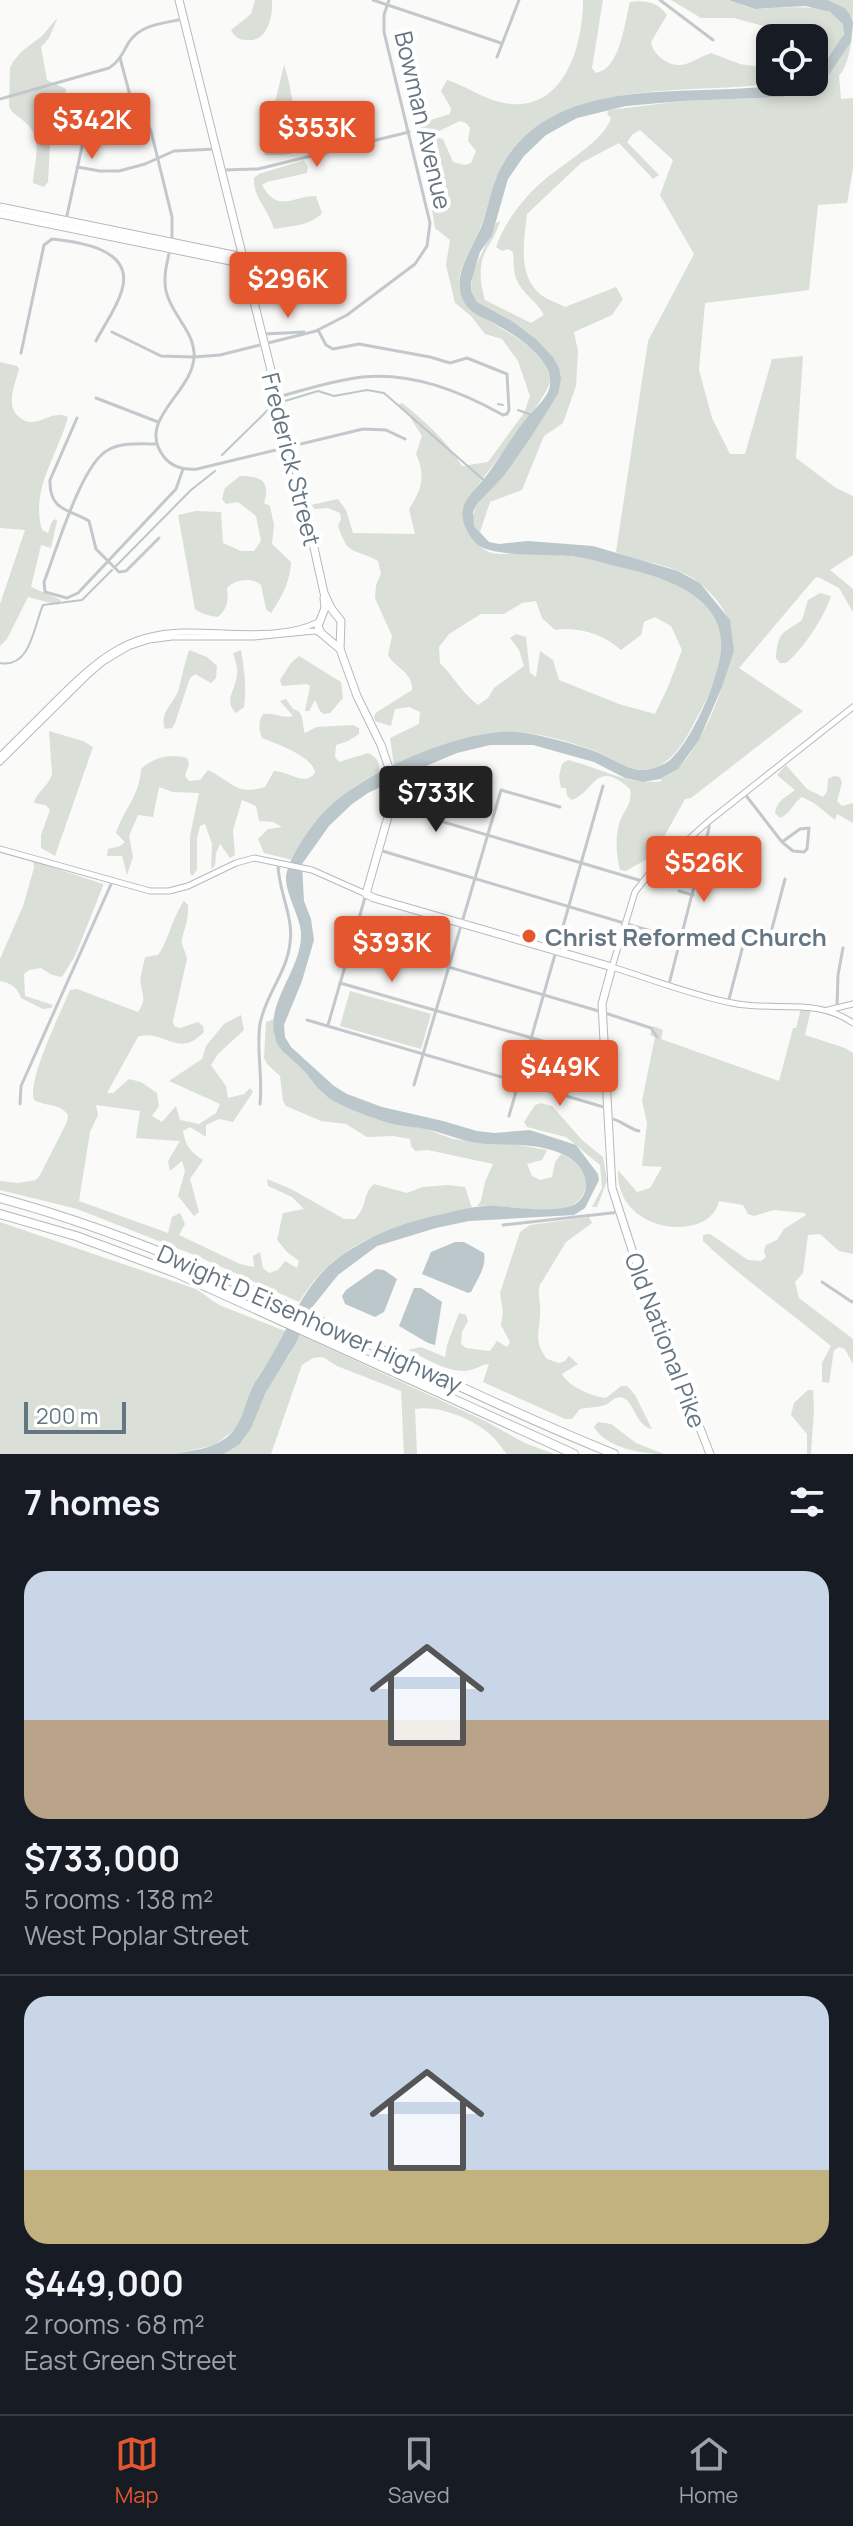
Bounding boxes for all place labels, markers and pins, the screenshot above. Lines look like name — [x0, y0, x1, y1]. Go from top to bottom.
pin: $342K — [36, 93, 148, 161]
pin: $353K — [261, 101, 373, 169]
pin: $296K — [232, 252, 344, 320]
pin: $733K — [380, 766, 492, 834]
pin: $526K — [648, 836, 760, 904]
pin: $393K — [336, 916, 448, 984]
place label: Christ Reformed Church — [545, 920, 827, 953]
marker: Christ Reformed Church — [520, 927, 538, 945]
pin: $449K — [504, 1040, 616, 1108]

